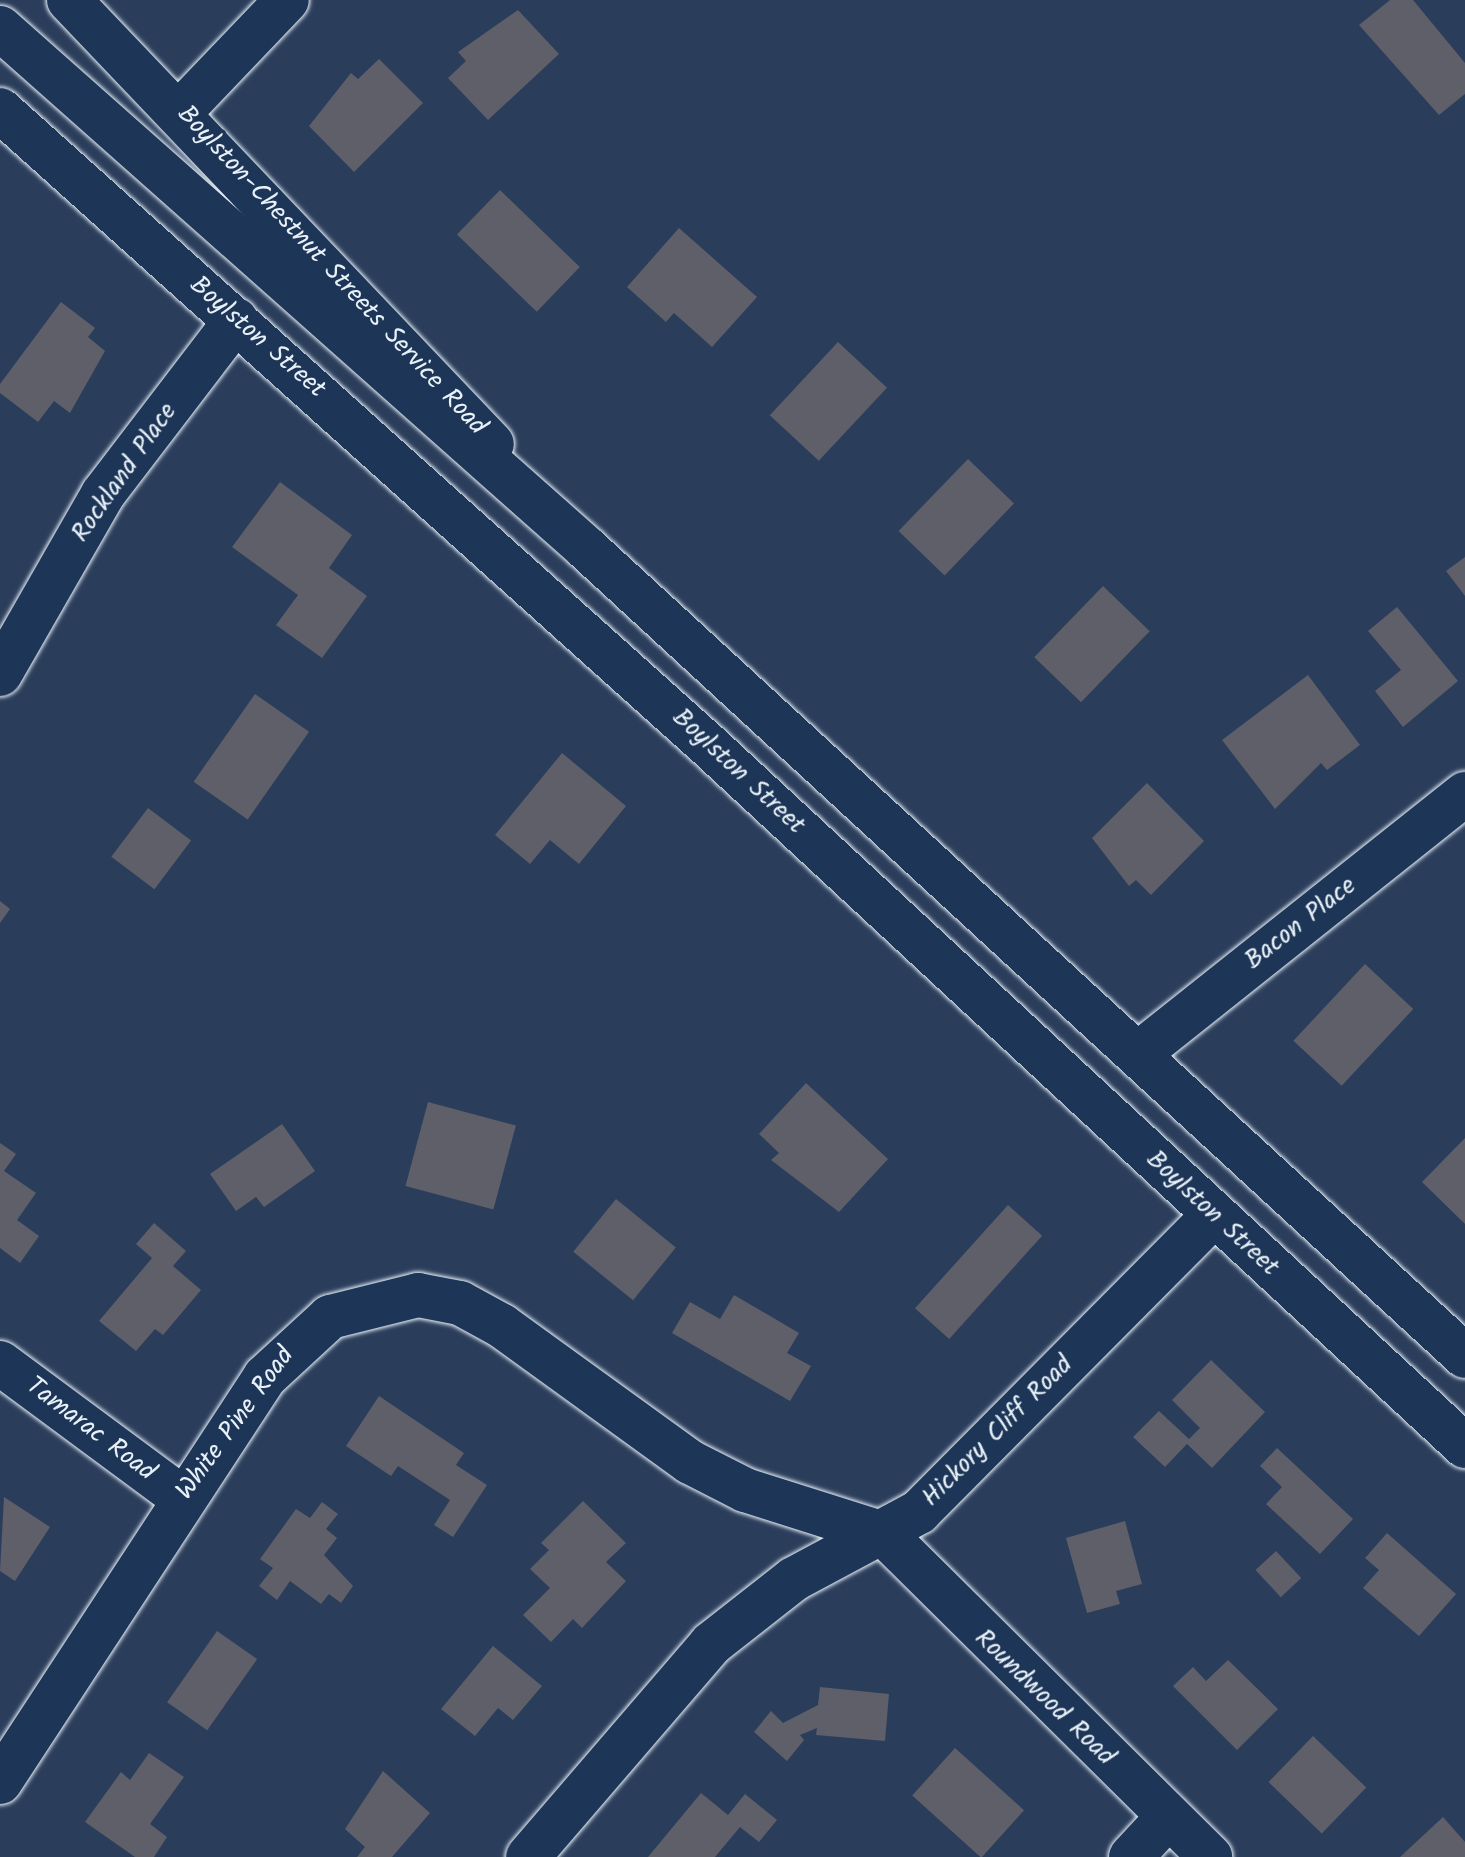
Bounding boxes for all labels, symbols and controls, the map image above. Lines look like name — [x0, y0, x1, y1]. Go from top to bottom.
street label: Boylston-Chestnut Streets Service Road — [170, 100, 492, 442]
street label: Boylston Street — [183, 270, 331, 406]
street label: Rockland Place — [66, 397, 184, 549]
street label: Boylston Street — [665, 703, 811, 841]
street label: Bacon Place — [1239, 871, 1363, 977]
street label: Boylston Street — [1139, 1145, 1285, 1283]
street label: White Pine Road — [170, 1342, 302, 1506]
street label: Hickory Cliff Road — [916, 1350, 1080, 1514]
street label: Tamarac Road — [19, 1371, 161, 1489]
street label: Roundwood Road — [967, 1623, 1121, 1773]

